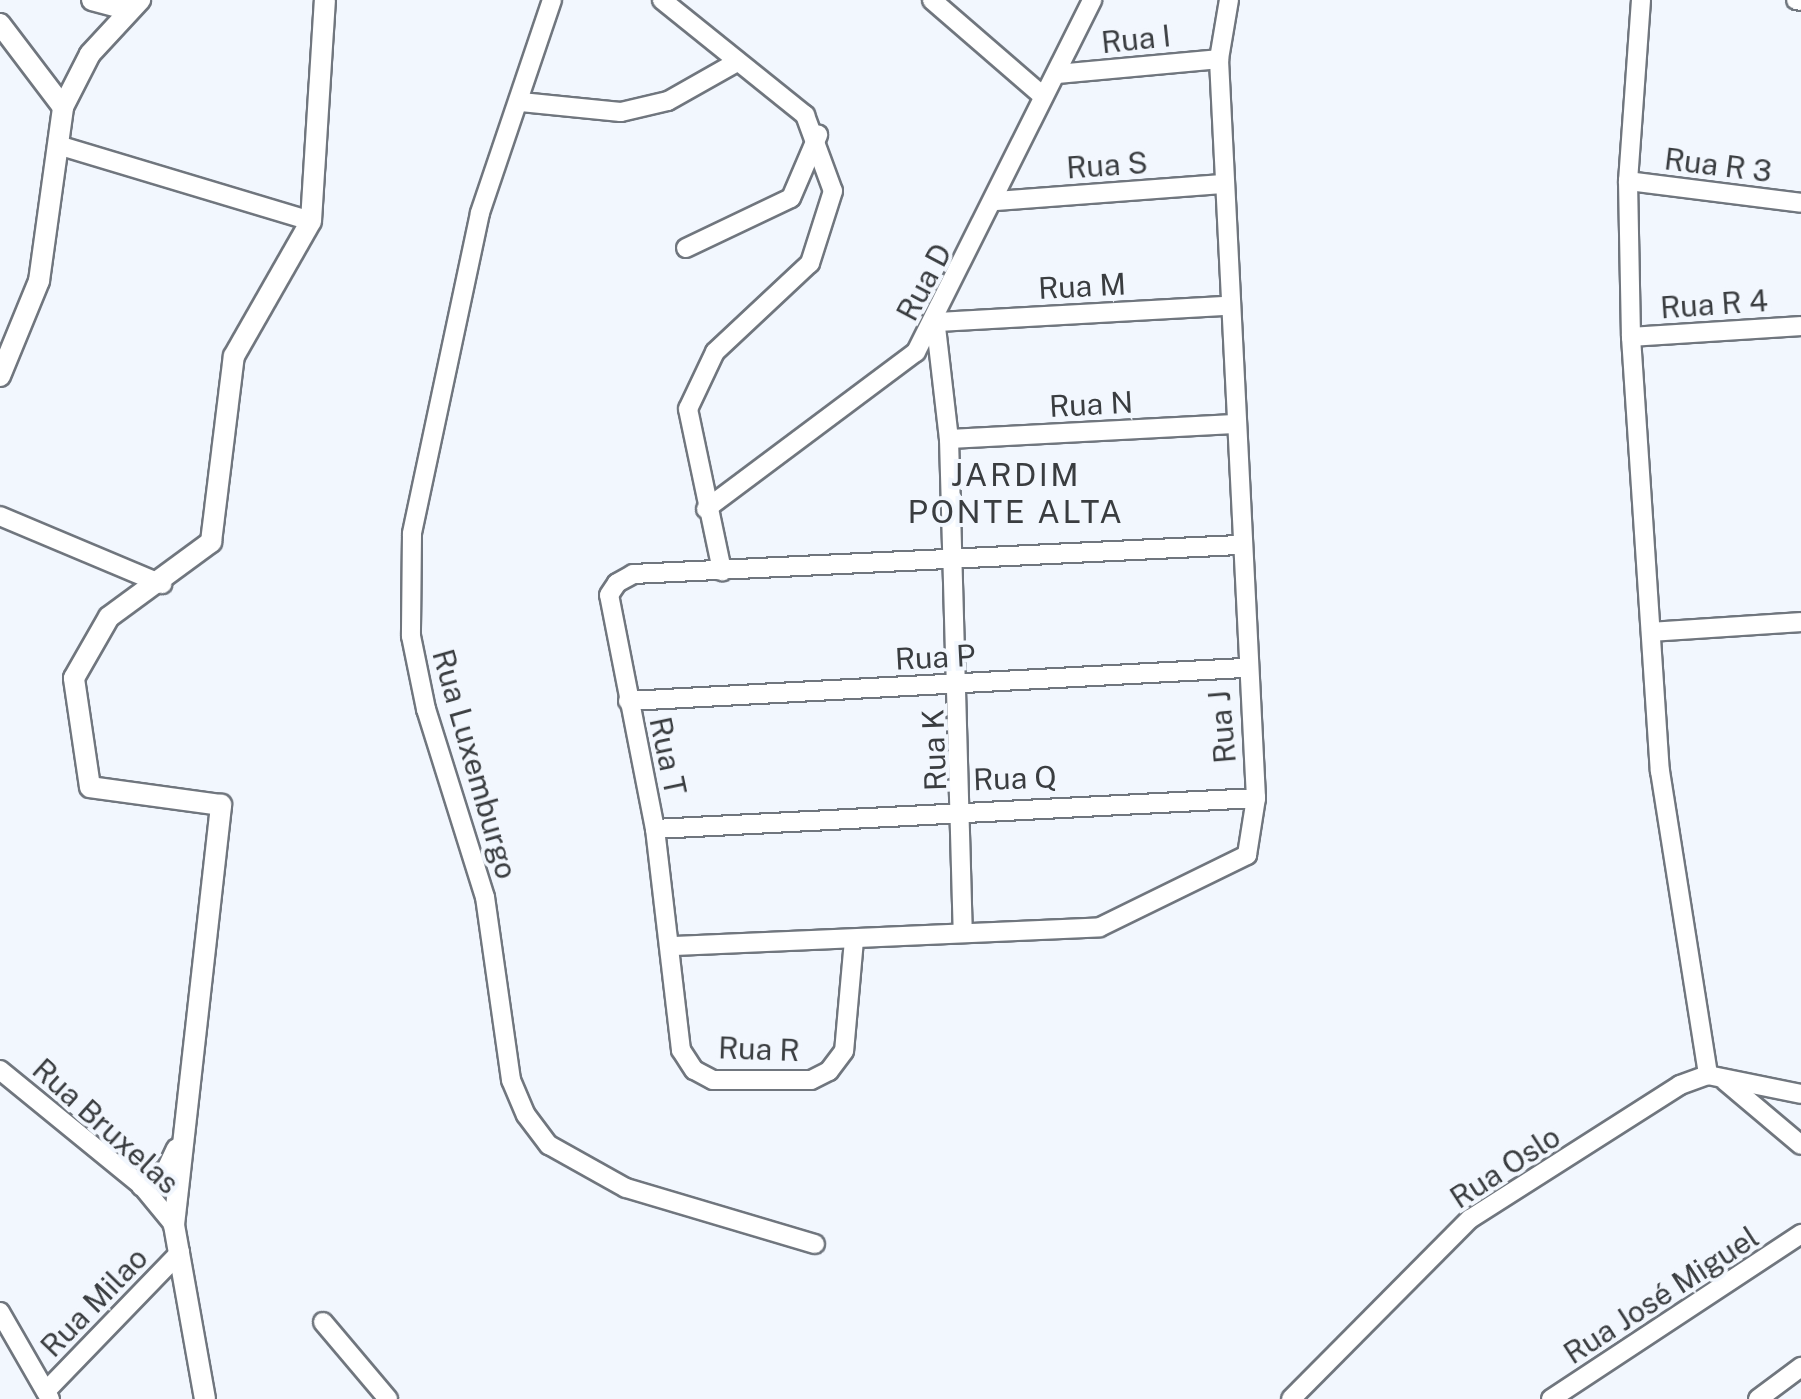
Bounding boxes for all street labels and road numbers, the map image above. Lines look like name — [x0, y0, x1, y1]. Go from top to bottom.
street label: Rua I — [1099, 17, 1173, 61]
street label: Rua R 3 — [1662, 141, 1774, 189]
street label: Rua S — [1065, 144, 1149, 186]
street label: Rua D — [889, 237, 959, 327]
street label: Rua M — [1037, 266, 1127, 306]
street label: Rua R 4 — [1659, 282, 1769, 326]
street label: Rua N — [1048, 384, 1134, 424]
street label: Rua P — [894, 637, 976, 677]
street label: Rua Luxemburgo — [425, 645, 525, 883]
street label: Rua J — [1201, 689, 1243, 765]
street label: Rua K — [915, 708, 953, 792]
street label: Rua T — [642, 714, 694, 798]
street label: Rua Q — [973, 759, 1057, 797]
street label: Rua R — [718, 1030, 800, 1068]
street label: Rua Bruxelas — [25, 1051, 187, 1201]
street label: Rua Oslo — [1443, 1118, 1567, 1216]
street label: Rua José Miguel — [1557, 1219, 1765, 1371]
street label: Rua Milao — [33, 1240, 155, 1364]

